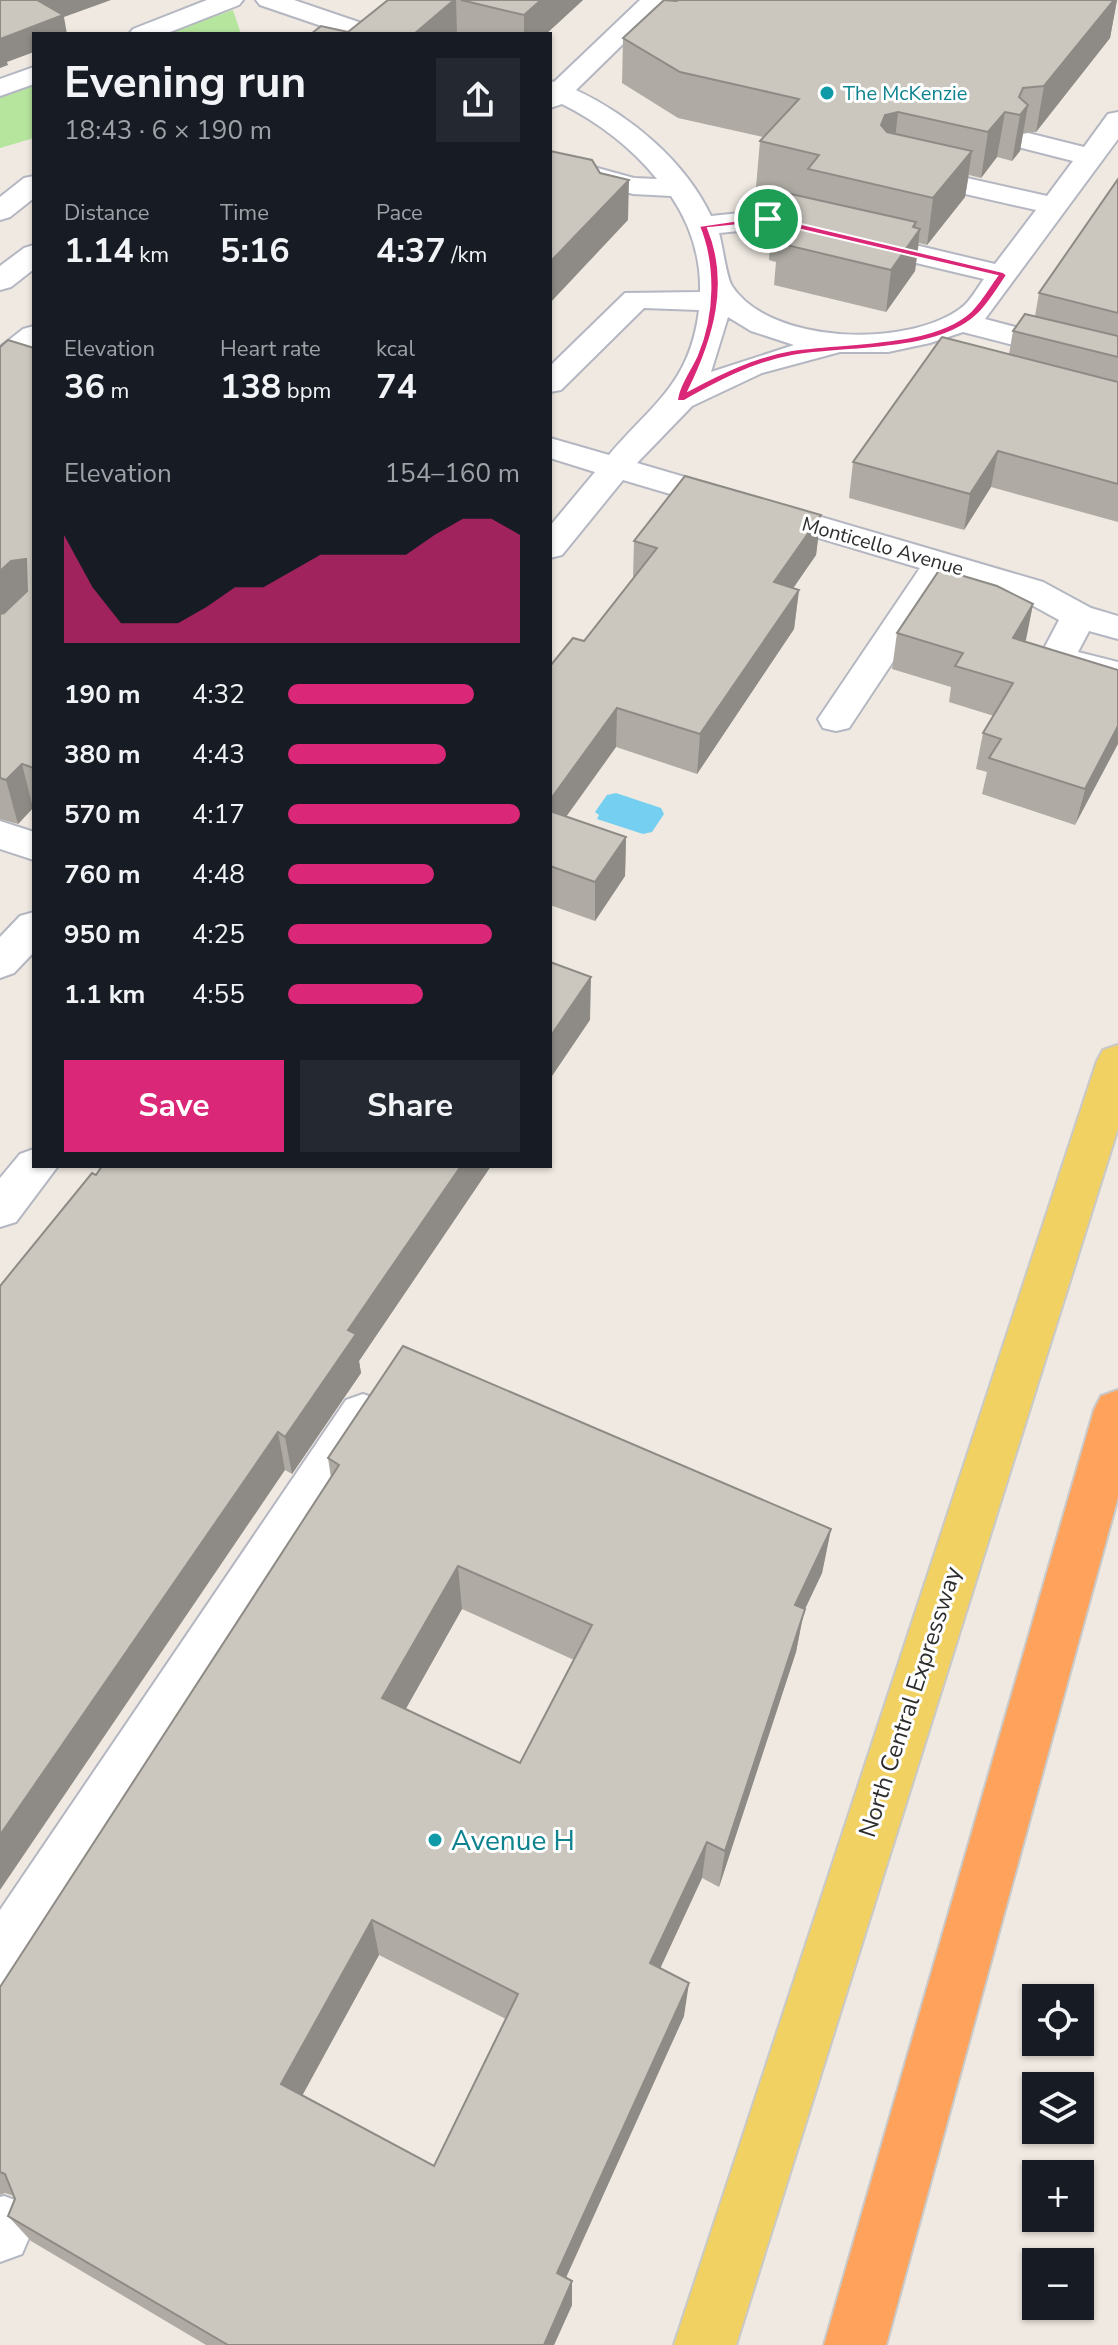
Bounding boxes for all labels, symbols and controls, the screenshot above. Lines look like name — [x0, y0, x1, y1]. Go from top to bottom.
text: Evening run — [64, 53, 306, 113]
button: share — [436, 58, 520, 142]
place label: The McKenzie — [843, 80, 967, 107]
marker: The McKenzie — [818, 84, 836, 102]
text: 18:43 · 6 × 190 m — [64, 113, 272, 148]
pin — [734, 185, 802, 253]
icon: arrive — [746, 197, 790, 241]
text: Distance — [64, 198, 149, 228]
text: Time — [220, 198, 269, 228]
text: Pace — [376, 198, 423, 228]
text: 1.14 — [64, 228, 134, 274]
text: 5:16 — [220, 228, 290, 274]
text: 4:37 — [376, 228, 446, 274]
text: km — [134, 240, 169, 270]
text: /km — [446, 240, 487, 270]
text: Elevation — [64, 334, 155, 364]
text: Heart rate — [220, 334, 321, 364]
text: kcal — [376, 334, 415, 364]
text: 36 — [64, 364, 105, 410]
text: 138 — [220, 364, 281, 410]
text: 74 — [376, 364, 417, 410]
text: m — [105, 376, 129, 406]
text: bpm — [281, 376, 331, 406]
text: Elevation — [64, 456, 172, 491]
text: 154–160 m — [384, 456, 520, 491]
street label: Monticello Avenue — [799, 510, 967, 582]
text: 190 m — [64, 677, 141, 712]
text: 4:32 — [192, 677, 245, 712]
text: 380 m — [64, 737, 141, 772]
text: 4:43 — [192, 737, 245, 772]
text: 570 m — [64, 797, 141, 832]
text: 4:17 — [192, 797, 245, 832]
text: 760 m — [64, 857, 141, 892]
text: 4:48 — [192, 857, 245, 892]
text: 950 m — [64, 917, 141, 952]
text: 4:25 — [192, 917, 245, 952]
text: 1.1 km — [64, 977, 145, 1012]
text: 4:55 — [192, 977, 245, 1012]
button: Save — [64, 1060, 284, 1152]
button: Share — [300, 1060, 520, 1152]
street label: North Central Expressway — [851, 1562, 969, 1841]
place label: Avenue H — [451, 1822, 575, 1860]
marker: Avenue H — [426, 1831, 444, 1849]
map controls — [1022, 1984, 1094, 2320]
button: locate — [1022, 1984, 1094, 2056]
button: layers — [1022, 2072, 1094, 2144]
button: + — [1022, 2160, 1094, 2232]
button: − — [1022, 2248, 1094, 2320]

